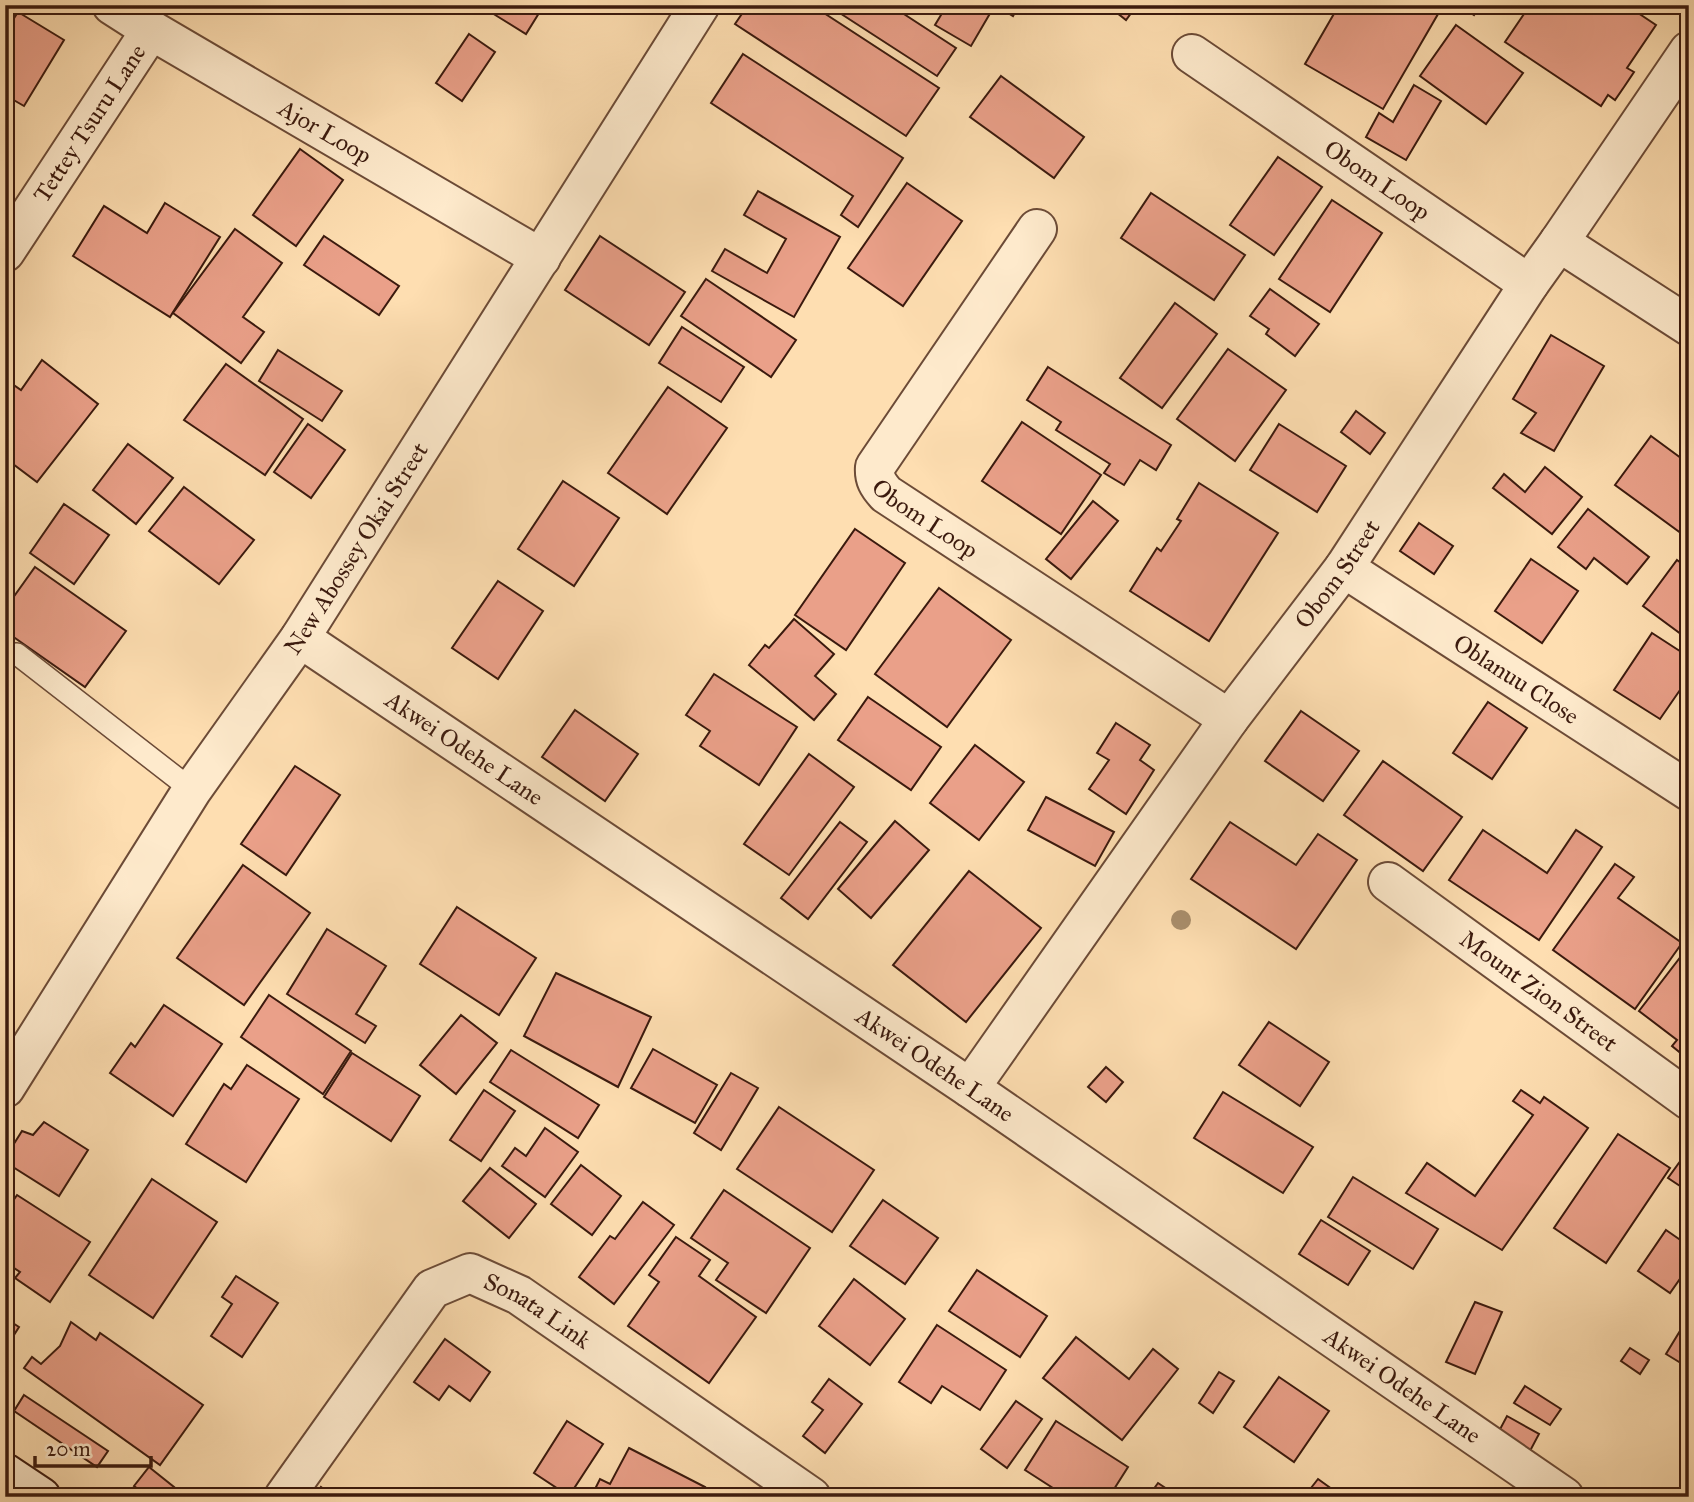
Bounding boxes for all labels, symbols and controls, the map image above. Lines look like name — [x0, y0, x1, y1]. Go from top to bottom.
street label: Tettey Tsuru Lane — [27, 39, 152, 208]
street label: Ajor Loop — [272, 92, 377, 171]
street label: Obom Loop — [1318, 134, 1436, 227]
street label: New Abossey Okai Street — [278, 436, 435, 661]
street label: Obom Loop — [865, 473, 984, 565]
street label: Obom Street — [1288, 513, 1387, 635]
street label: Oblanuu Close — [1448, 628, 1585, 731]
street label: Akwei Odehe Lane — [379, 684, 549, 812]
street label: Mount Zion Street — [1454, 924, 1624, 1059]
street label: Akwei Odehe Lane — [849, 1000, 1020, 1129]
street label: Sonata Link — [479, 1266, 598, 1356]
street label: Akwei Odehe Lane — [1317, 1321, 1487, 1450]
scale bar — [35, 1425, 150, 1469]
text: 20 m — [46, 1436, 91, 1462]

